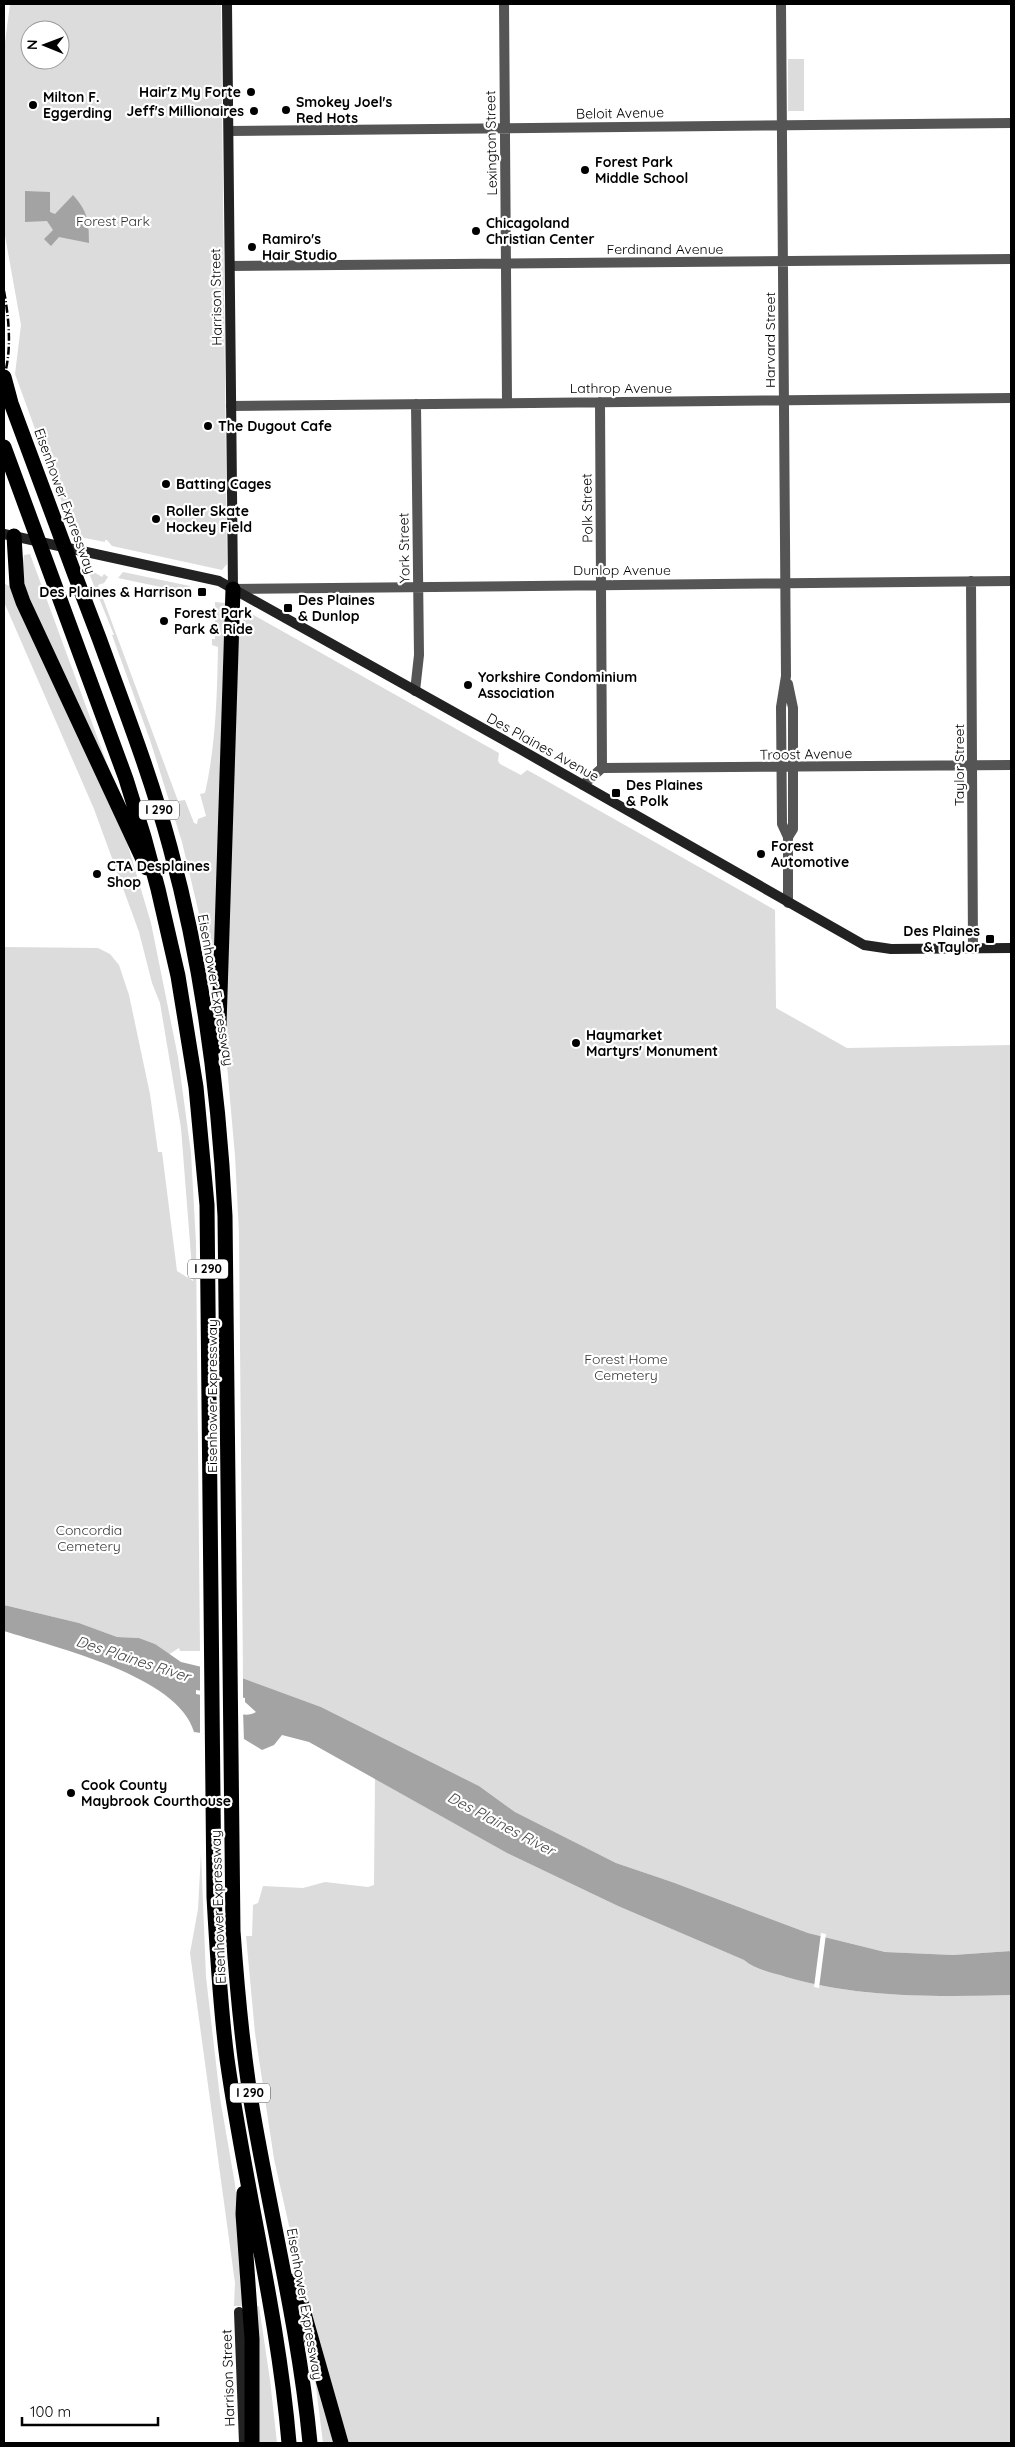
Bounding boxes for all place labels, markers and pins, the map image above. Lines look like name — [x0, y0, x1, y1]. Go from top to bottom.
place label: Hair'z My Forte — [139, 83, 241, 101]
marker: Hair'z My Forte — [245, 86, 257, 98]
place label: Milton F. Eggerding — [43, 88, 112, 122]
place label: Smokey Joel's Red Hots — [296, 93, 392, 127]
marker: Milton F. Eggerding — [27, 99, 39, 111]
place label: Jeff's Millionaires — [127, 102, 244, 120]
marker: Smokey Joel's Red Hots — [280, 104, 292, 116]
marker: Jeff's Millionaires — [248, 105, 260, 117]
place label: Forest Park Middle School — [595, 153, 688, 187]
marker: Forest Park Middle School — [579, 164, 591, 176]
place label: Chicagoland Christian Center — [486, 214, 595, 248]
marker: Chicagoland Christian Center — [470, 225, 482, 237]
place label: Ramiro's Hair Studio — [262, 230, 338, 264]
marker: Ramiro's Hair Studio — [246, 241, 258, 253]
place label: The Dugout Cafe — [218, 417, 332, 435]
marker: The Dugout Cafe — [202, 420, 214, 432]
place label: Batting Cages — [176, 475, 271, 493]
marker: Batting Cages — [160, 478, 172, 490]
place label: Roller Skate Hockey Field — [166, 502, 252, 536]
marker: Roller Skate Hockey Field — [150, 513, 162, 525]
place label: Des Plaines & Harrison — [39, 583, 192, 601]
marker: Des Plaines & Harrison — [196, 586, 208, 598]
place label: Des Plaines & Dunlop — [298, 591, 375, 625]
marker: Des Plaines & Dunlop — [282, 602, 294, 614]
place label: Forest Park Park & Ride — [174, 604, 253, 638]
marker: Forest Park Park & Ride — [158, 615, 170, 627]
place label: Yorkshire Condominium Association — [478, 668, 637, 702]
marker: Yorkshire Condominium Association — [462, 679, 474, 691]
place label: Des Plaines & Polk — [626, 776, 703, 810]
marker: Des Plaines & Polk — [610, 787, 622, 799]
place label: Forest Automotive — [771, 837, 849, 871]
marker: Forest Automotive — [755, 848, 767, 860]
place label: CTA Desplaines Shop — [107, 857, 210, 891]
marker: CTA Desplaines Shop — [91, 868, 103, 880]
place label: Des Plaines & Taylor — [903, 922, 980, 956]
marker: Des Plaines & Taylor — [984, 933, 996, 945]
place label: Haymarket Martyrs' Monument — [586, 1026, 718, 1060]
marker: Haymarket Martyrs' Monument — [570, 1037, 582, 1049]
place label: Cook County Maybrook Courthouse — [81, 1776, 231, 1810]
marker: Cook County Maybrook Courthouse — [65, 1787, 77, 1799]

